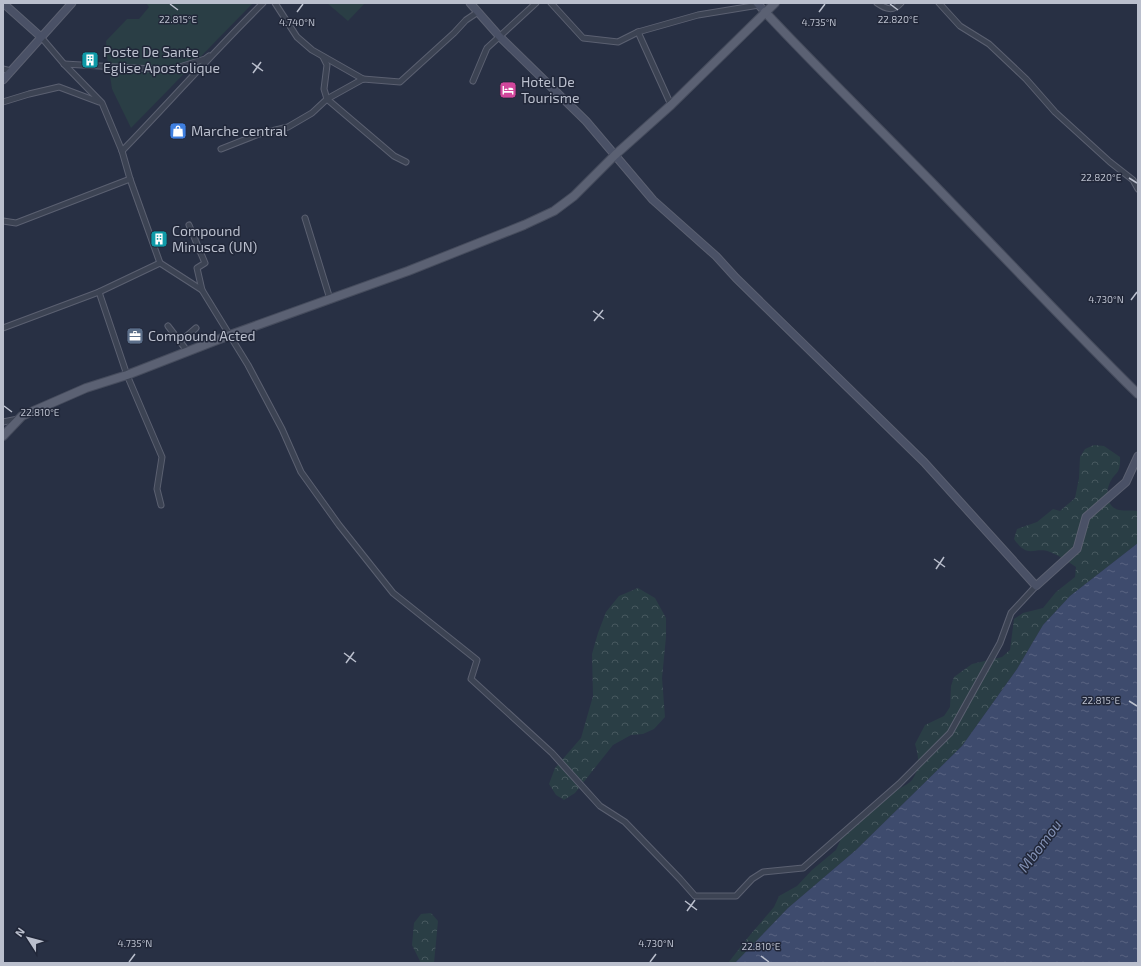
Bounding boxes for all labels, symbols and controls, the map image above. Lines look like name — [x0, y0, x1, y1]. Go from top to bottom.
text: 22.815°E — [159, 13, 197, 25]
text: 22.820°E — [878, 13, 919, 25]
text: 4.740°N — [279, 16, 315, 28]
text: 4.735°N — [802, 16, 836, 28]
place label: Poste De Sante Eglise Apostolique — [103, 43, 220, 76]
building icon: Poste De Sante Eglise Apostolique — [80, 50, 100, 70]
place label: Hotel De Tourisme — [521, 73, 579, 106]
hotel icon: Hotel De Tourisme — [498, 80, 518, 100]
shop icon: Marche central — [168, 121, 188, 141]
place label: Marche central — [191, 122, 288, 139]
text: 22.820°E — [1081, 171, 1122, 183]
place label: Compound Minusca (UN) — [172, 222, 257, 255]
building icon: Compound Minusca (UN) — [149, 229, 169, 249]
text: 4.730°N — [1088, 293, 1124, 305]
office icon: Compound Acted — [125, 326, 145, 346]
place label: Compound Acted — [148, 327, 256, 344]
text: 22.810°E — [21, 406, 60, 418]
text: 22.815°E — [1082, 694, 1120, 706]
water label: Mbomou — [1014, 816, 1065, 875]
north arrow — [8, 918, 48, 958]
text: N — [12, 925, 27, 939]
text: 4.735°N — [118, 937, 152, 949]
text: 4.730°N — [638, 937, 674, 949]
text: 22.810°E — [742, 940, 781, 952]

